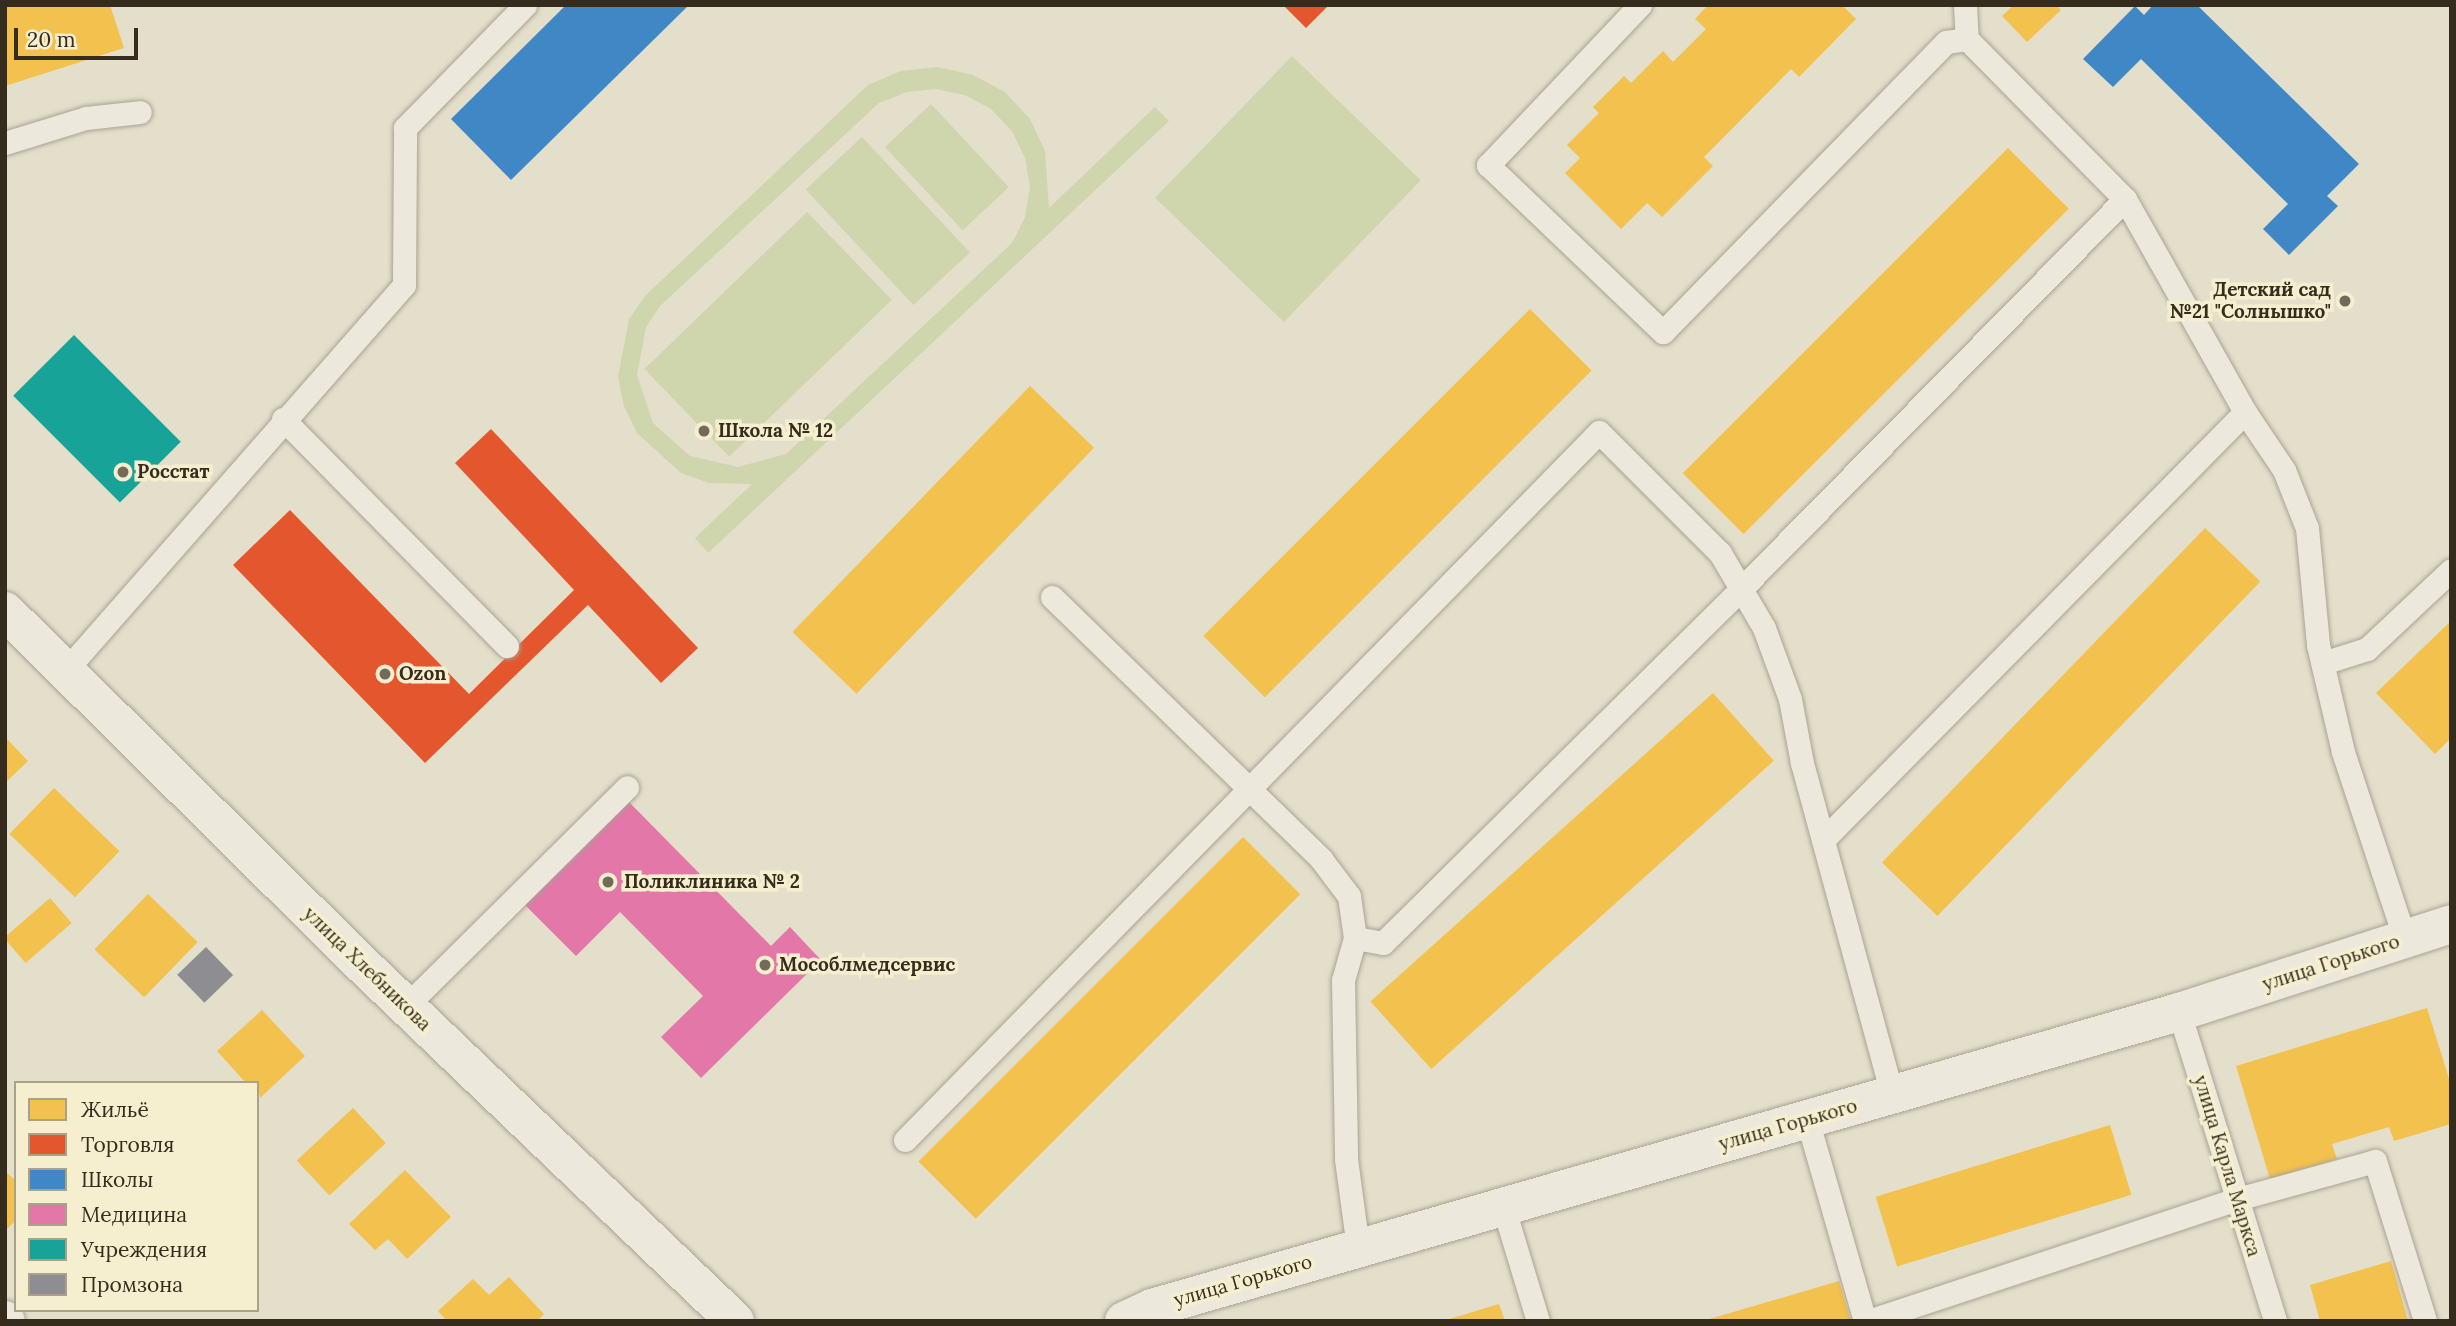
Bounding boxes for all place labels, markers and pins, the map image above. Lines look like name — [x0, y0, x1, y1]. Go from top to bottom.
place label: Детский сад №21 "Солнышко" — [2170, 279, 2331, 323]
marker: Детский сад №21 "Солнышко" — [2337, 293, 2353, 309]
place label: Школа № 12 — [718, 420, 833, 442]
marker: Школа № 12 — [696, 423, 712, 439]
place label: Росстат — [137, 461, 209, 483]
marker: Росстат — [115, 464, 131, 480]
place label: Ozon — [399, 663, 446, 685]
marker: Ozon — [377, 666, 393, 682]
place label: Поликлиника № 2 — [624, 871, 800, 893]
marker: Поликлиника № 2 — [598, 872, 618, 892]
place label: Мособлмедсервис — [779, 954, 955, 976]
marker: Мособлмедсервис — [757, 957, 773, 973]

